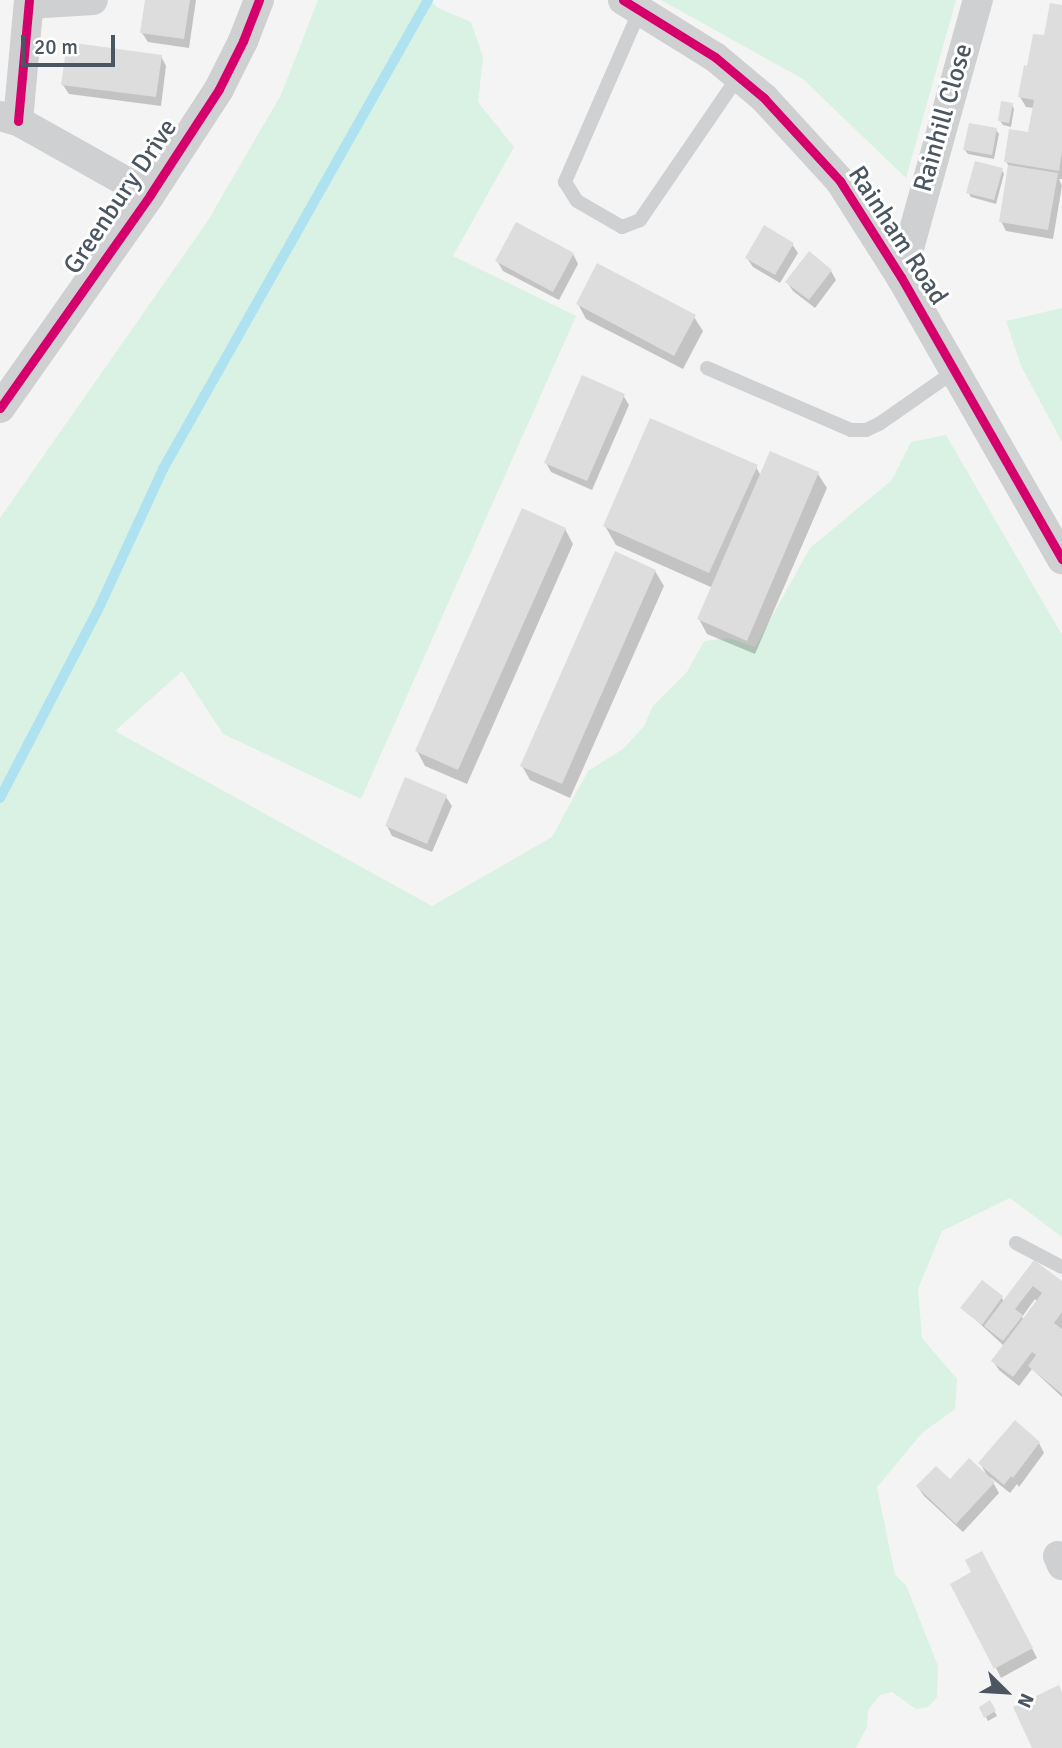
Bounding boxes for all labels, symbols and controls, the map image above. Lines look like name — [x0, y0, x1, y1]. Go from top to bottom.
scale bar — [24, 21, 119, 65]
text: 20 m — [34, 34, 78, 60]
street label: Rainhill Close — [908, 40, 980, 196]
street label: Greenbury Drive — [58, 114, 184, 280]
street label: Rainham Road — [841, 161, 953, 311]
north arrow — [971, 1657, 1041, 1727]
text: N — [1012, 1690, 1039, 1711]

